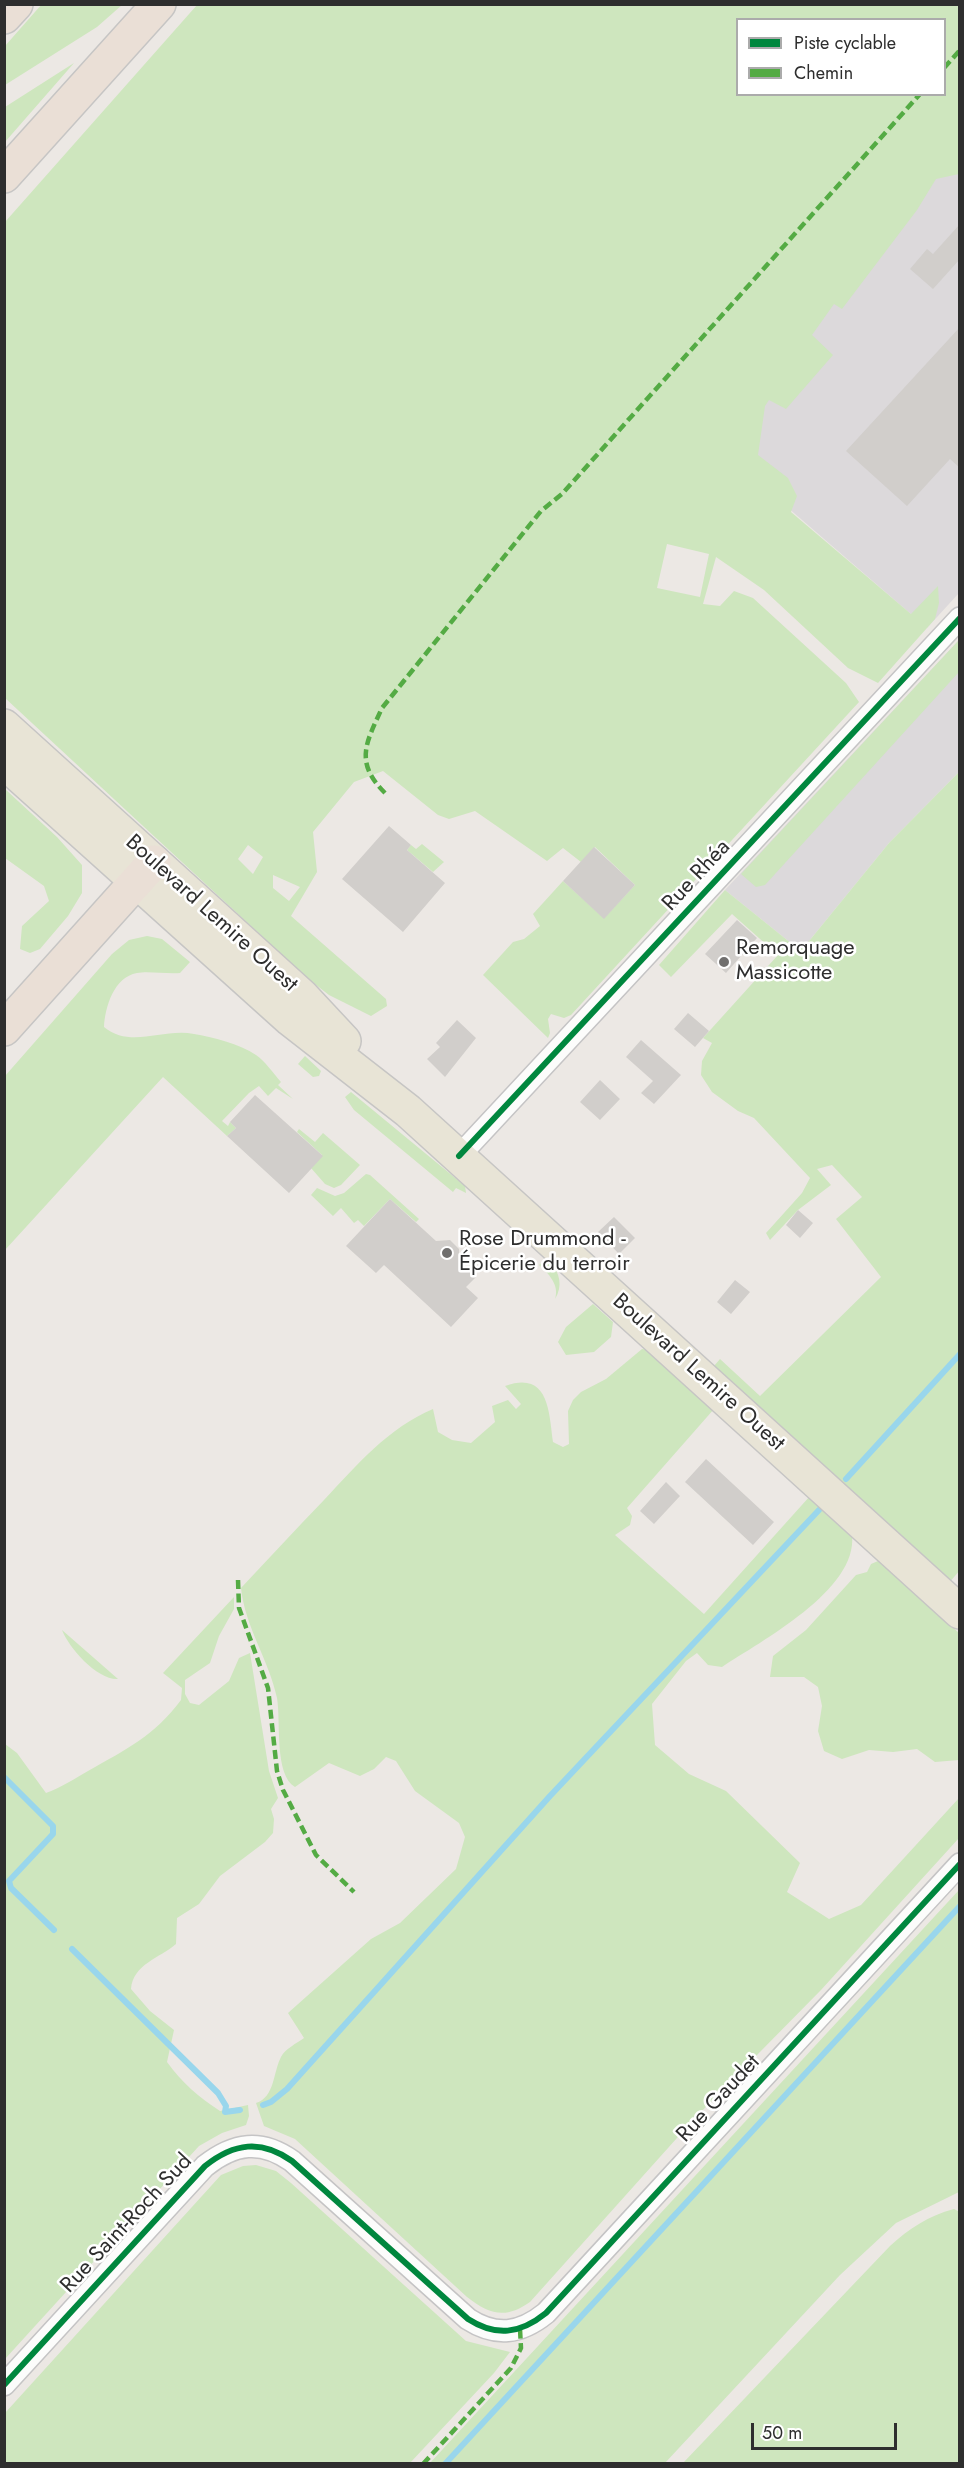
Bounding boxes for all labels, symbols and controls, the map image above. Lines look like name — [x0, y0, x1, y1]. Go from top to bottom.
legend — [736, 18, 946, 96]
text: Piste cyclable — [794, 30, 896, 56]
text: Chemin — [794, 60, 853, 86]
street label: Boulevard Lemire Ouest — [119, 830, 303, 998]
street label: Rue Rhéa — [657, 835, 737, 917]
place label: Remorquage Massicotte — [736, 936, 855, 987]
marker: Remorquage Massicotte — [717, 955, 731, 969]
place label: Rose Drummond - Épicerie du terroir — [459, 1227, 630, 1278]
marker: Rose Drummond - Épicerie du terroir — [440, 1246, 454, 1260]
street label: Boulevard Lemire Ouest — [606, 1289, 790, 1457]
street label: Rue Gaudet — [672, 2050, 766, 2148]
street label: Rue Saint-Roch Sud — [56, 2149, 198, 2299]
scale bar — [754, 2411, 900, 2449]
text: 50 m — [762, 2420, 802, 2446]

